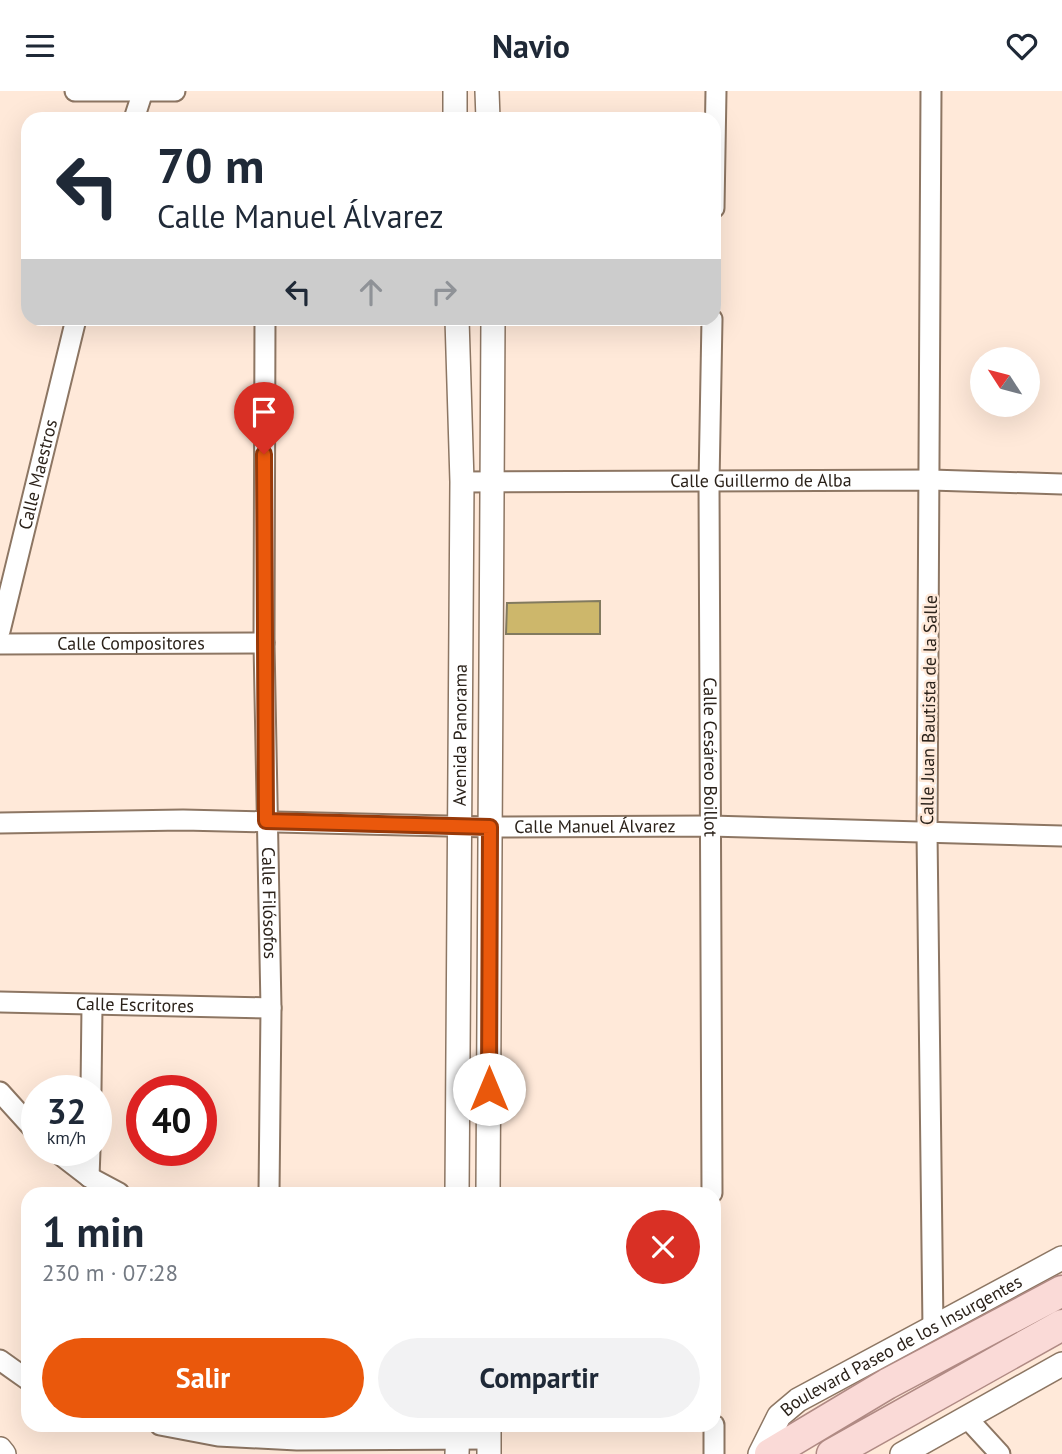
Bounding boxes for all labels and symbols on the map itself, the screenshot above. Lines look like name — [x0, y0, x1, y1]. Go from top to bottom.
north arrow — [970, 347, 1040, 417]
pin — [234, 382, 294, 454]
street label: Calle Maestros — [13, 417, 62, 532]
street label: Calle Guillermo de Alba — [670, 468, 852, 492]
street label: Calle Juan Bautista de la Salle — [915, 595, 942, 825]
street label: Calle Compositores — [57, 631, 205, 655]
street label: Avenida Panorama — [448, 664, 472, 806]
street label: Calle Cesáreo Boillot — [699, 677, 722, 837]
street label: Calle Manuel Álvarez — [514, 814, 676, 838]
street label: Calle Filósofos — [257, 847, 282, 959]
street label: Calle Escritores — [76, 992, 194, 1017]
position arrow — [452, 1052, 526, 1126]
speed limit sign: 40 — [126, 1075, 217, 1166]
street label: Boulevard Paseo de los Insurgentes — [775, 1270, 1026, 1421]

